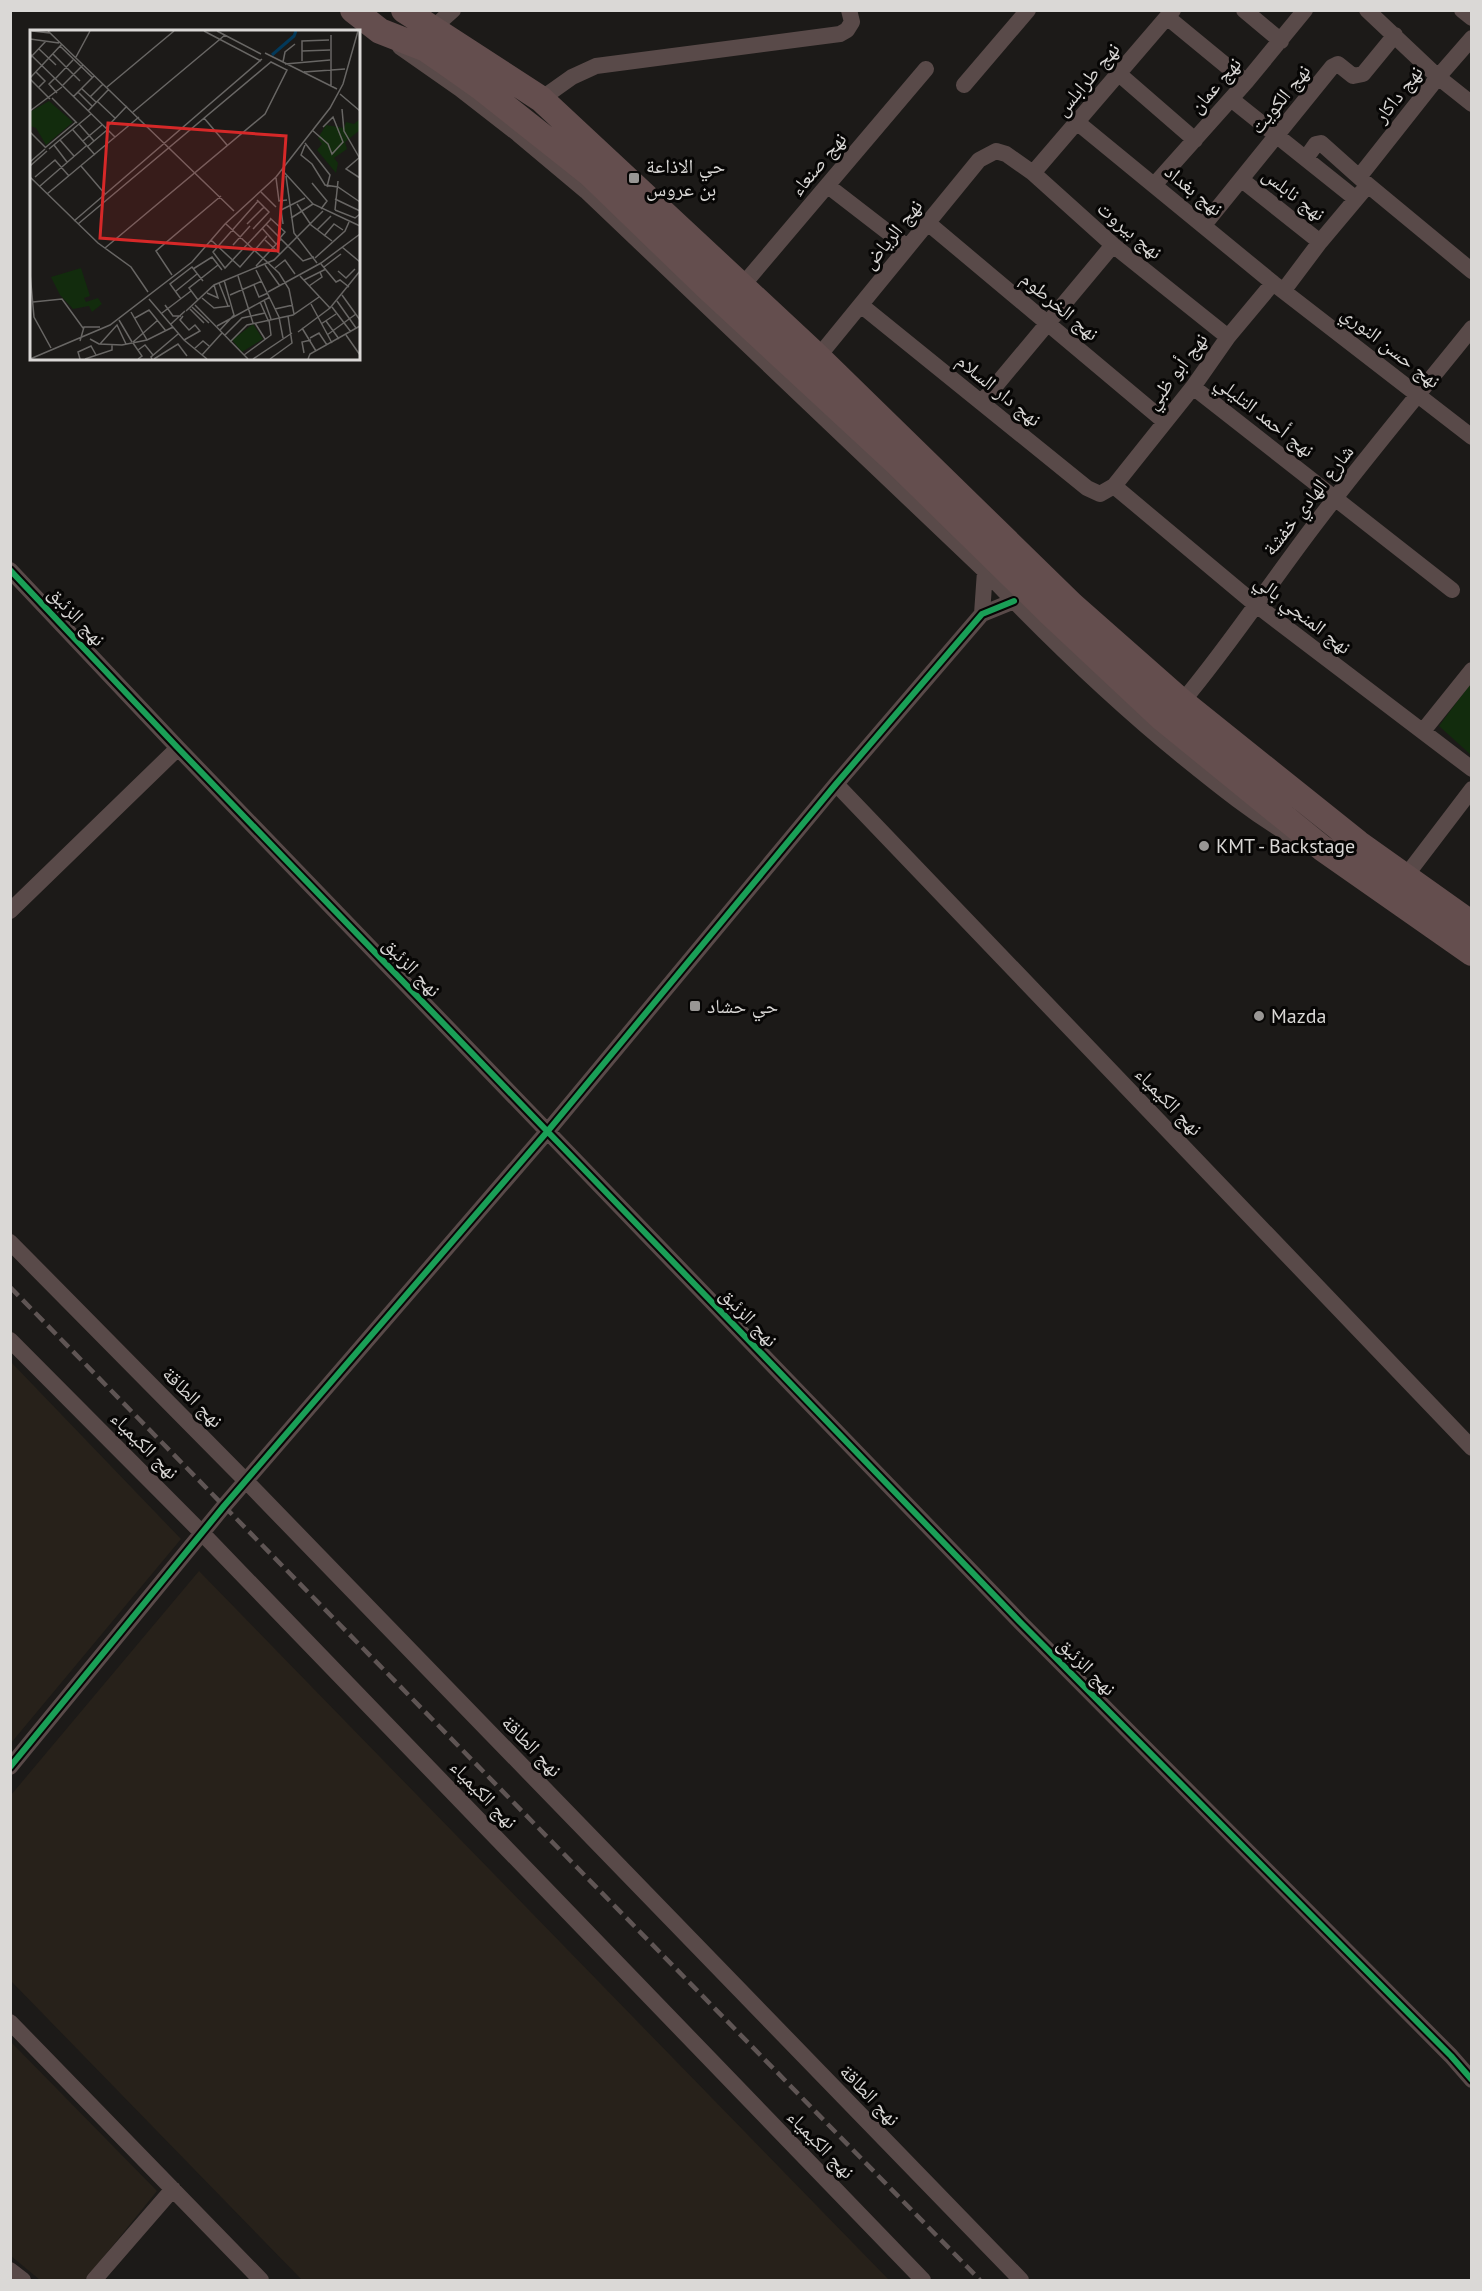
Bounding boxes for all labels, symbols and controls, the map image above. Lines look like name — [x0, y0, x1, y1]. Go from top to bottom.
inset map — [30, 30, 360, 360]
street label: نهج طرابلس — [1049, 37, 1125, 121]
street label: نهج عمان — [1183, 51, 1247, 119]
street label: نهج الكويت — [1244, 59, 1316, 139]
street label: نهج داكار — [1367, 60, 1429, 129]
street label: نهج صنعاء — [784, 127, 852, 201]
place label: حي الاذاعة بن عروس — [646, 153, 725, 202]
street label: نهج بغداد — [1159, 158, 1229, 222]
street label: نهج نابلس — [1257, 161, 1331, 227]
marker: حي الاذاعة بن عروس — [627, 171, 641, 185]
street label: نهج الرياض — [856, 194, 928, 274]
street label: نهج بيروت — [1092, 195, 1168, 265]
street label: نهج الخرطوم — [1015, 266, 1105, 347]
street label: نهج حسن النوري — [1334, 300, 1446, 396]
street label: نهج أبو ظبي — [1139, 327, 1216, 416]
street label: نهج دار السلام — [951, 348, 1047, 433]
street label: نهج أحمد التليلي — [1208, 369, 1320, 465]
street label: شارع الهادي خفشة — [1257, 439, 1362, 563]
street label: نهج المنجي بالي — [1247, 568, 1357, 662]
street label: نهج الزئبق — [43, 580, 111, 652]
place label: KMT - Backstage — [1216, 833, 1355, 859]
marker: KMT - Backstage — [1197, 839, 1211, 853]
street label: نهج الزئبق — [377, 932, 447, 1002]
place label: حي حشاد — [707, 993, 778, 1022]
marker: حي حشاد — [688, 999, 702, 1013]
place label: Mazda — [1271, 1003, 1326, 1029]
marker: Mazda — [1252, 1009, 1266, 1023]
street label: نهج الكيمياء — [1130, 1061, 1208, 1141]
street label: نهج الزئبق — [714, 1282, 784, 1352]
street label: نهج الطاقة — [157, 1361, 229, 1433]
street label: نهج الكيمياء — [105, 1405, 185, 1485]
street label: نهج الزئبق — [1052, 1631, 1122, 1701]
street label: نهج الطاقة — [496, 1710, 568, 1782]
street label: نهج الكيمياء — [445, 1754, 523, 1834]
street label: نهج الطاقة — [834, 2059, 906, 2131]
street label: نهج الكيمياء — [782, 2104, 860, 2184]

